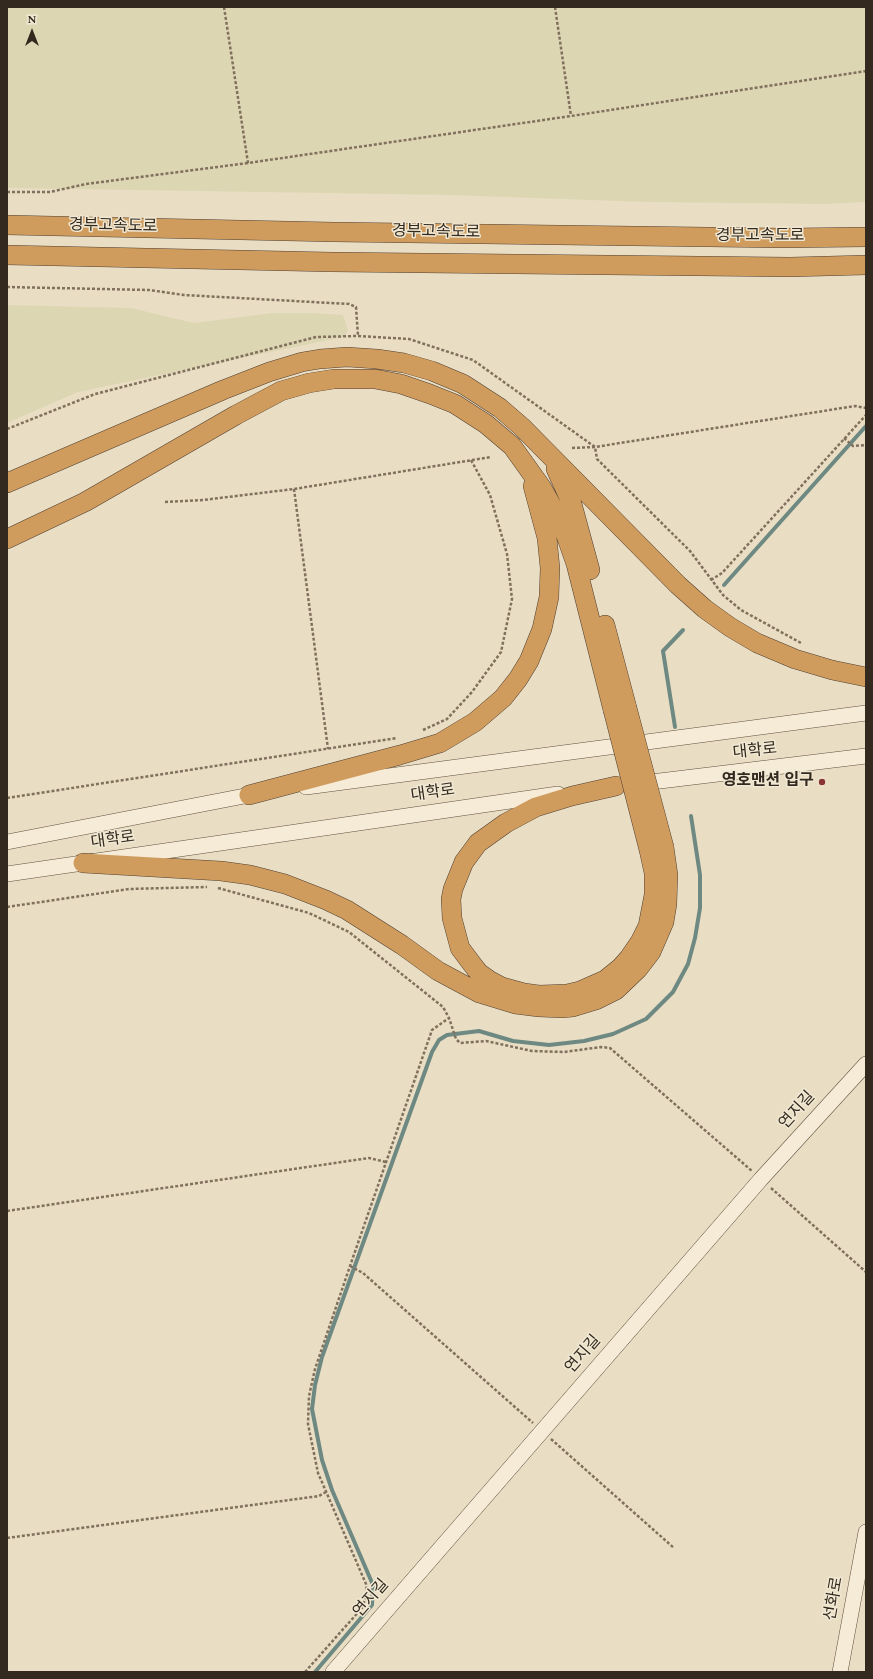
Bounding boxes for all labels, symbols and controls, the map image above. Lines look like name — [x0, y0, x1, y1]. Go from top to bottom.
text: N — [28, 11, 36, 28]
north arrow — [12, 12, 52, 52]
street label: 경부고속도로 — [69, 217, 157, 237]
street label: 경부고속도로 — [392, 223, 480, 243]
street label: 경부고속도로 — [716, 227, 804, 247]
street label: 대학로 — [732, 740, 778, 764]
place label: 영호맨션 입구 — [722, 772, 814, 792]
marker: 영호맨션 입구 — [817, 777, 827, 787]
street label: 대학로 — [410, 781, 456, 807]
street label: 대학로 — [90, 828, 136, 854]
street label: 연지길 — [776, 1088, 820, 1134]
street label: 연지길 — [562, 1332, 606, 1378]
street label: 연지길 — [350, 1576, 394, 1622]
street label: 선화로 — [822, 1576, 848, 1622]

